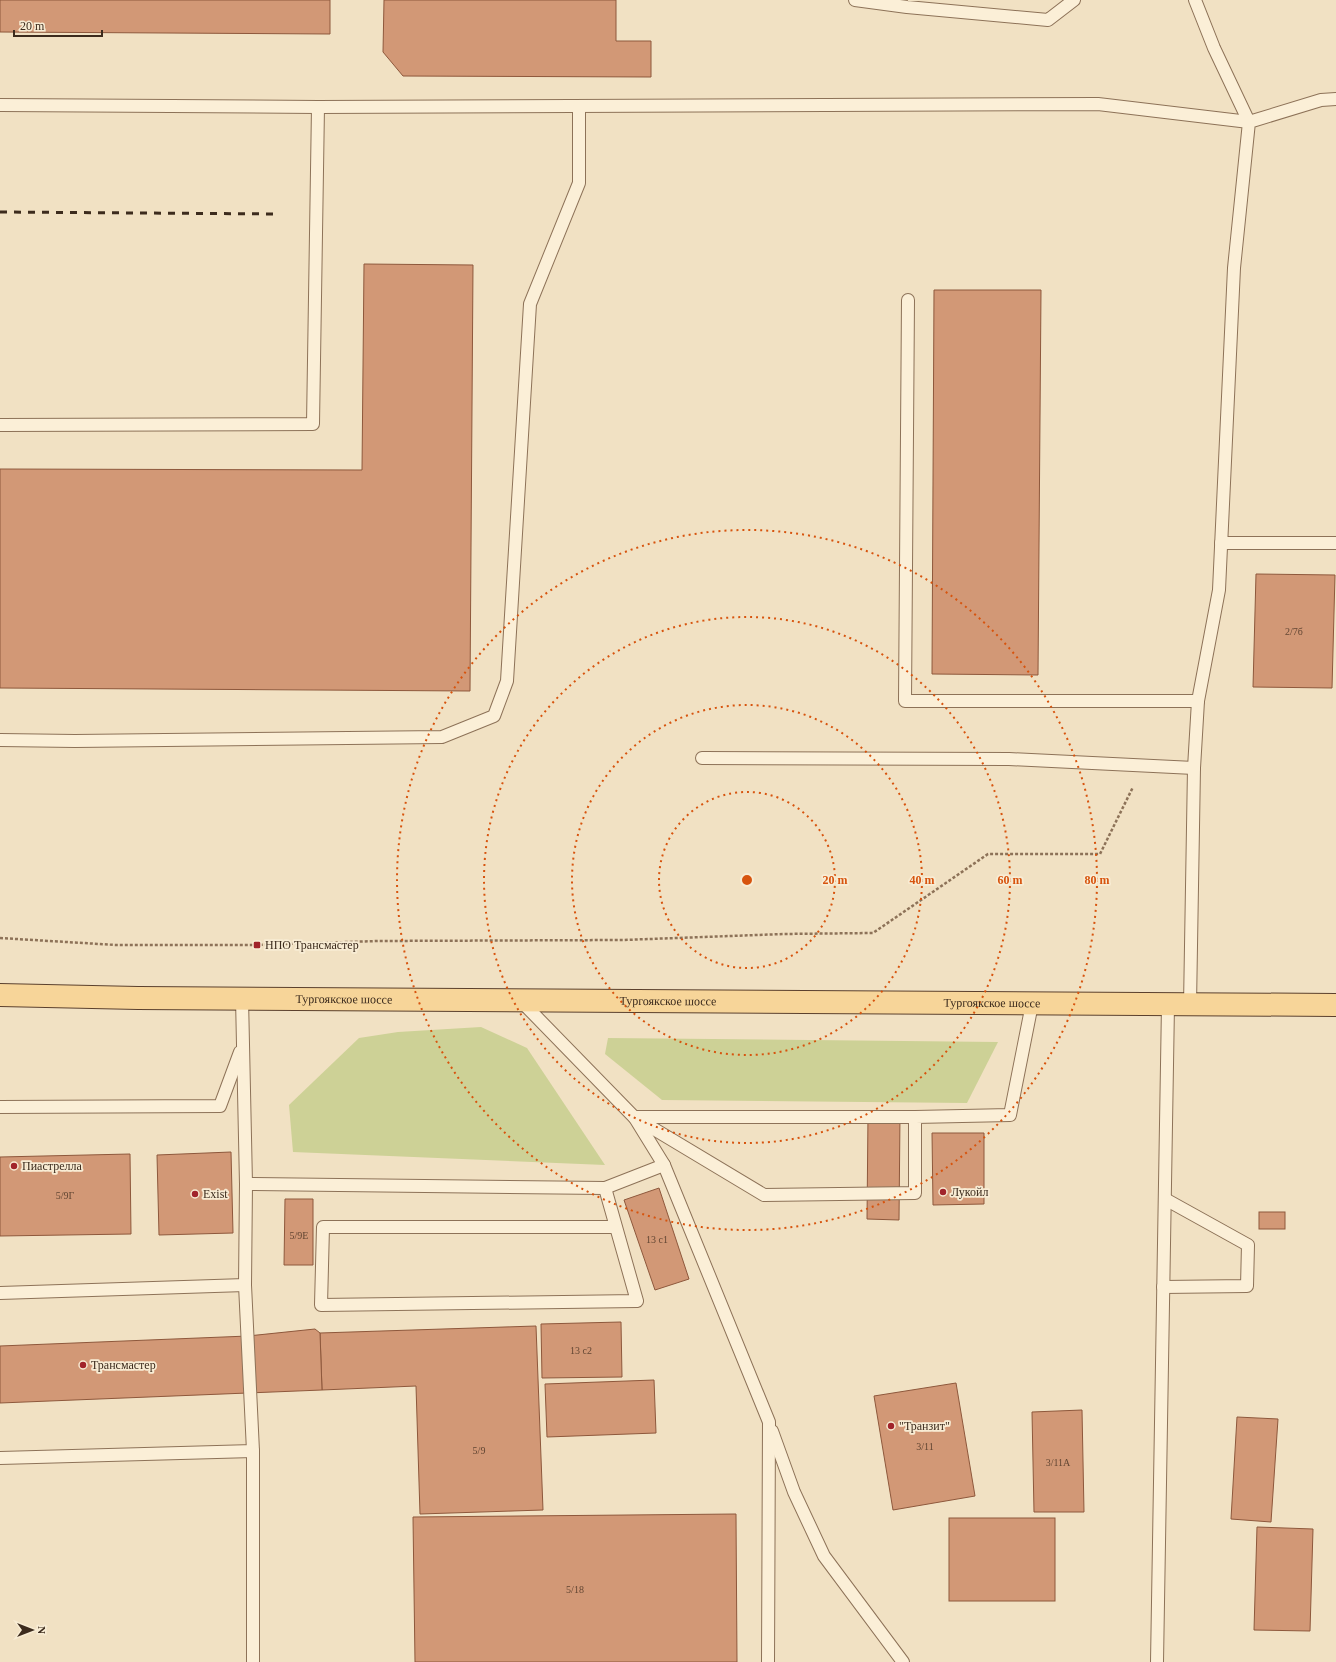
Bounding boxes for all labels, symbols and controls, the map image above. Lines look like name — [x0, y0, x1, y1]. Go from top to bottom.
scale bar — [14, 12, 102, 38]
text: 20 m — [20, 19, 45, 33]
house number: 2/7б — [1285, 626, 1303, 637]
centre of rings — [740, 873, 754, 887]
text: 20 m — [823, 873, 848, 887]
text: 40 m — [910, 873, 935, 887]
text: 60 m — [998, 873, 1023, 887]
text: 80 m — [1085, 873, 1110, 887]
place label: НПО Трансмастер — [265, 938, 359, 952]
marker: НПО Трансмастер — [252, 940, 262, 950]
street label: Тургоякское шоссе — [295, 992, 392, 1006]
street label: Тургоякское шоссе — [619, 994, 716, 1008]
street label: Тургоякское шоссе — [943, 996, 1040, 1010]
place label: Пиастрелла — [22, 1159, 82, 1173]
marker: Пиастрелла — [9, 1161, 19, 1171]
place label: Лукойл — [951, 1185, 988, 1199]
place label: Exist — [203, 1187, 228, 1201]
marker: Лукойл — [938, 1187, 948, 1197]
marker: Exist — [190, 1189, 200, 1199]
house number: 5/9Г — [56, 1190, 74, 1201]
house number: 5/9Е — [290, 1230, 308, 1241]
house number: 13 с1 — [646, 1234, 668, 1245]
house number: 13 с2 — [570, 1345, 592, 1356]
place label: Трансмастер — [91, 1358, 156, 1372]
marker: Трансмастер — [78, 1360, 88, 1370]
place label: "Транзит" — [899, 1419, 950, 1433]
marker: "Транзит" — [886, 1421, 896, 1431]
house number: 3/11 — [916, 1441, 934, 1452]
house number: 5/9 — [473, 1445, 485, 1456]
house number: 3/11А — [1046, 1457, 1071, 1468]
house number: 5/18 — [566, 1584, 584, 1595]
north arrow — [12, 1610, 52, 1650]
text: N — [36, 1626, 48, 1634]

